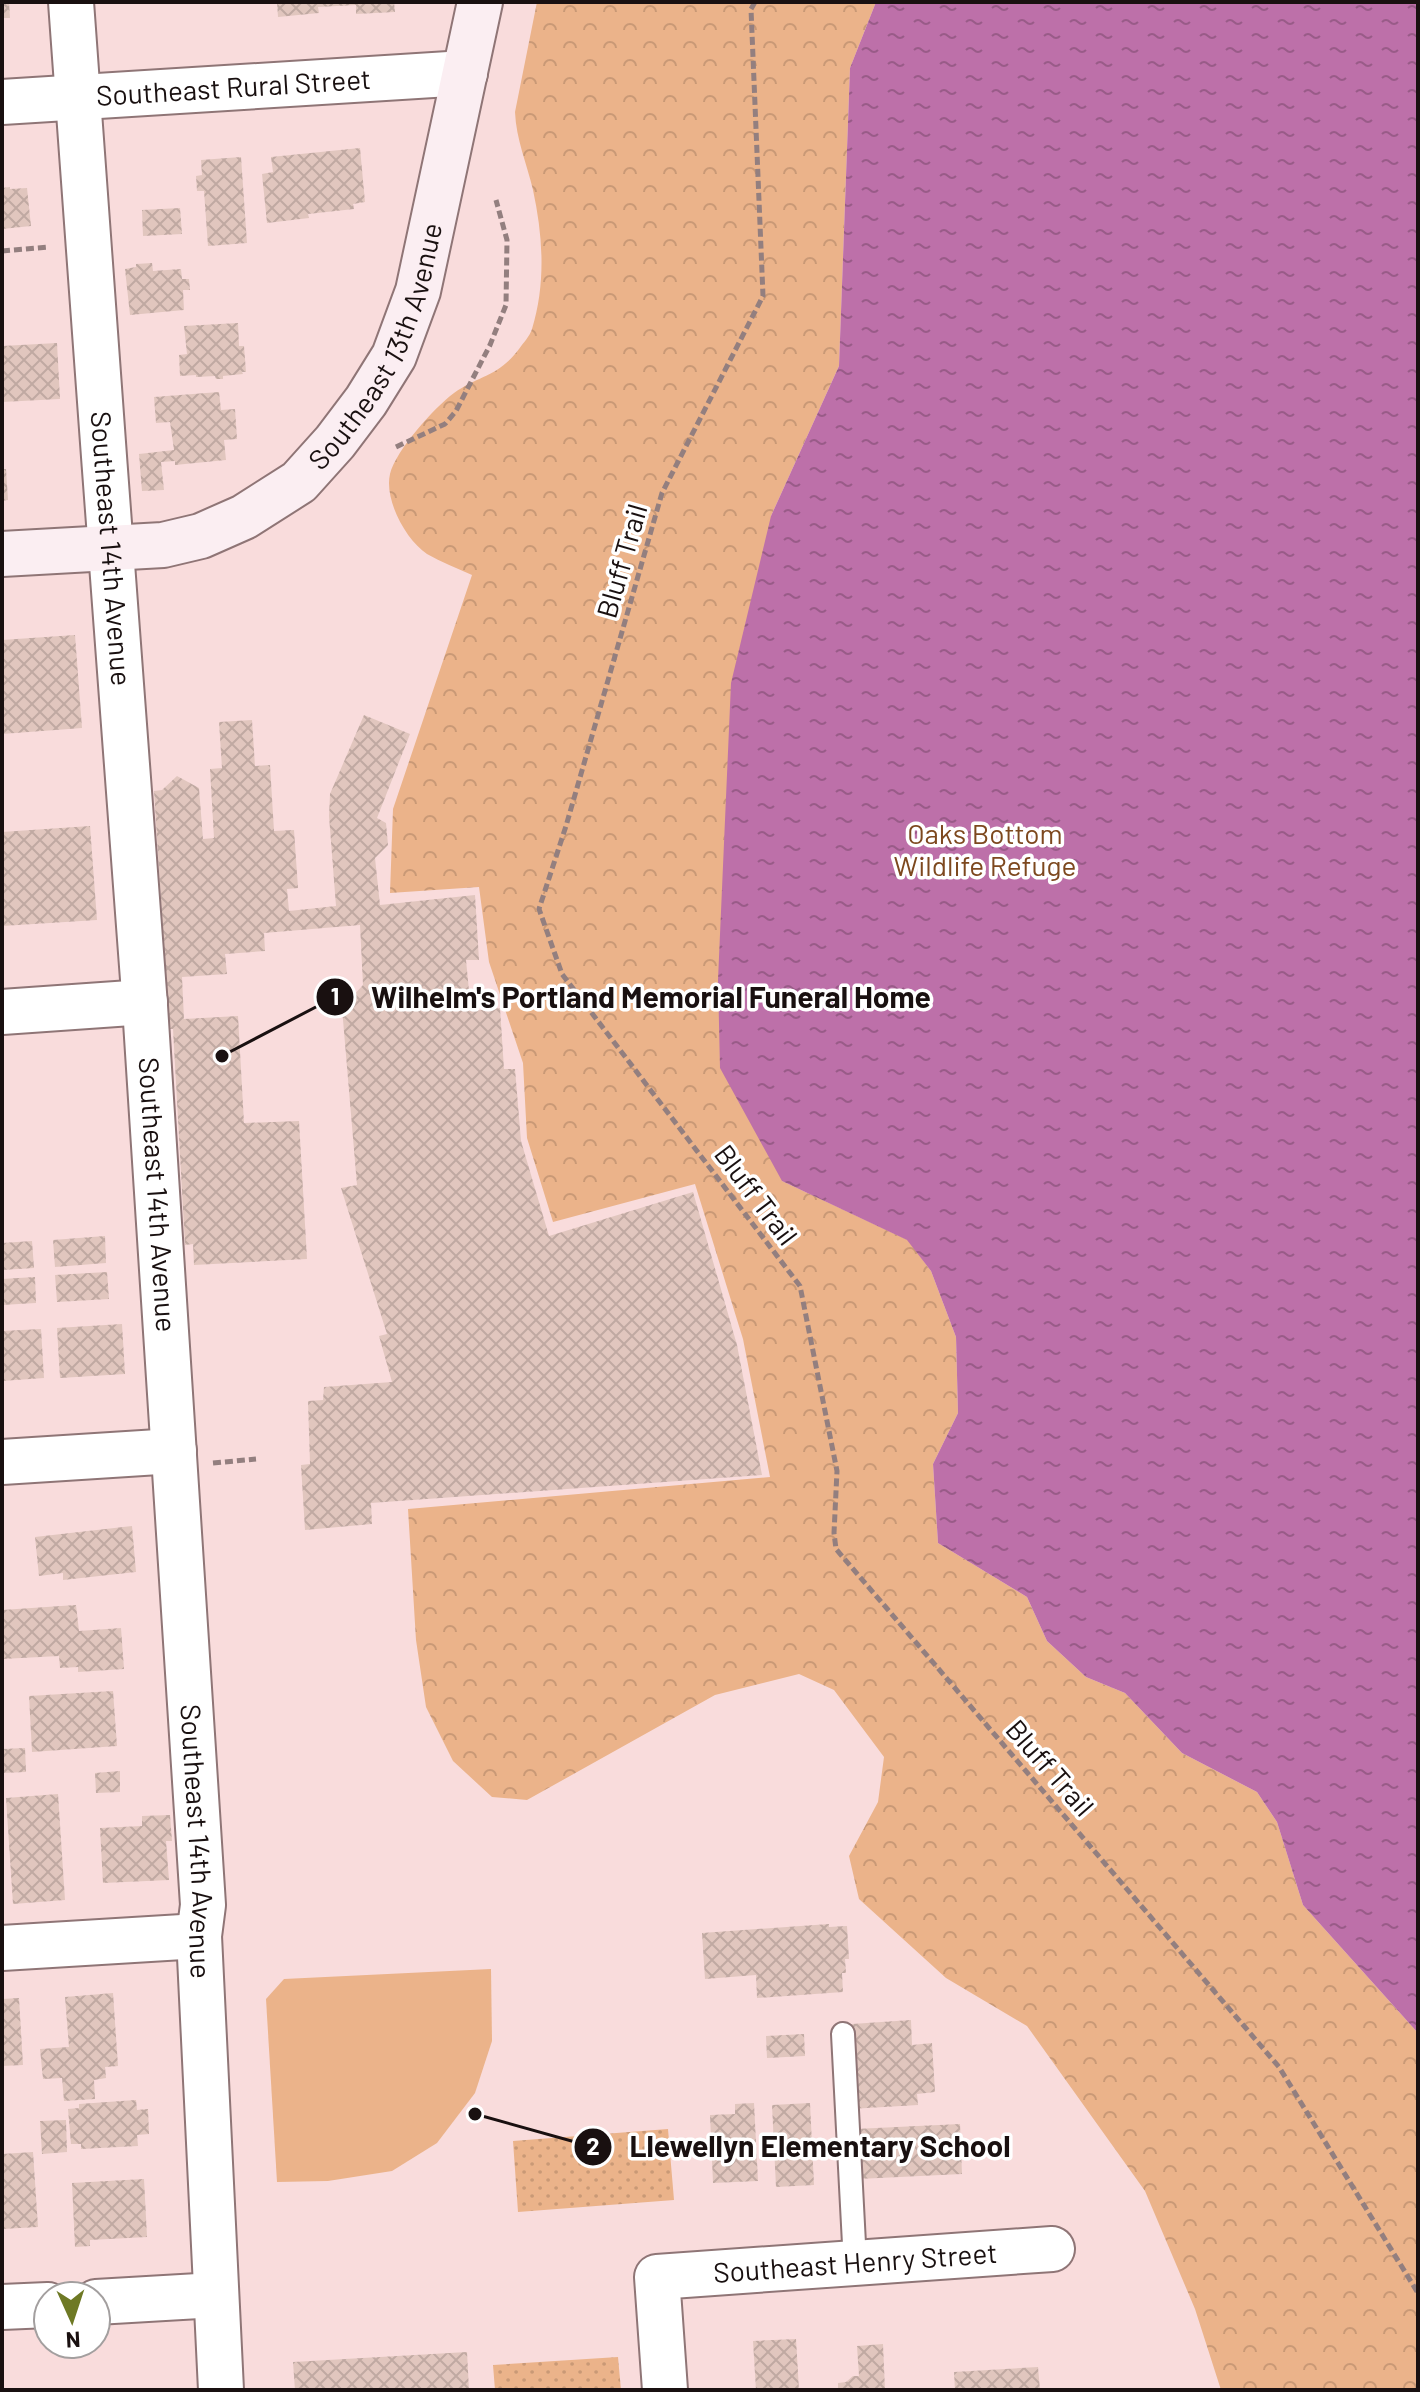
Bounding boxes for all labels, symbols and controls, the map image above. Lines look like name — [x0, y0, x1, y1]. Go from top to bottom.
street label: Southeast Rural Street — [95, 61, 372, 112]
street label: Southeast 13th Avenue — [301, 220, 448, 476]
street label: Southeast 14th Avenue — [85, 410, 140, 687]
street label: Bluff Trail — [589, 500, 654, 622]
park label: Oaks Bottom Wildlife Refuge — [894, 816, 1076, 882]
callout: Wilhelm's Portland Memorial Funeral Home — [315, 970, 947, 1024]
text: Wilhelm's Portland Memorial Funeral Home — [371, 978, 931, 1014]
text: 1 — [331, 981, 339, 1010]
street label: Southeast 14th Avenue — [132, 1056, 184, 1333]
street label: Bluff Trail — [708, 1137, 806, 1251]
street label: Southeast 14th Avenue — [174, 1703, 221, 1980]
street label: Bluff Trail — [1000, 1712, 1102, 1823]
callout: Llewellyn Elementary School — [573, 2120, 1026, 2174]
text: Llewellyn Elementary School — [629, 2127, 1011, 2163]
text: 2 — [586, 2131, 600, 2160]
street label: Southeast Henry Street — [712, 2235, 998, 2289]
north arrow — [32, 2280, 112, 2360]
text: N — [65, 2328, 81, 2354]

